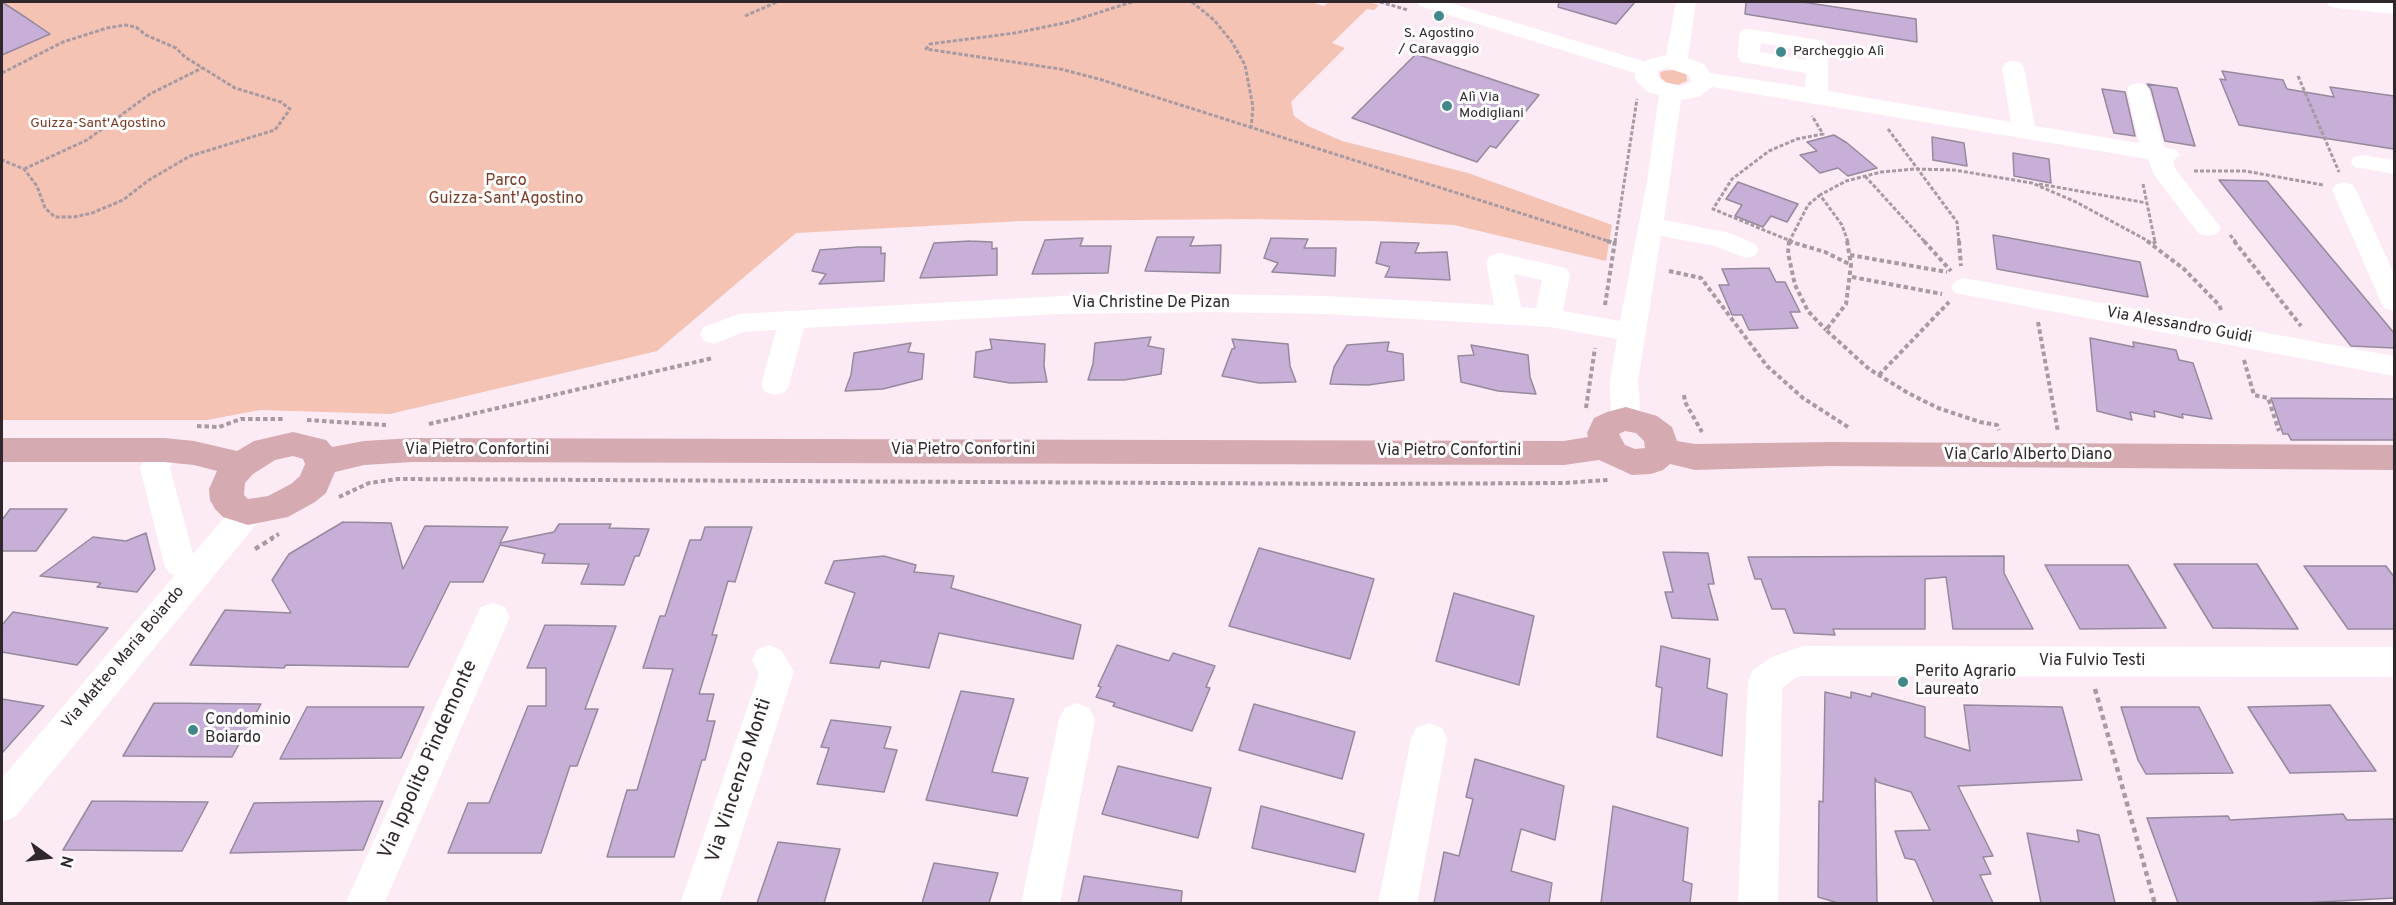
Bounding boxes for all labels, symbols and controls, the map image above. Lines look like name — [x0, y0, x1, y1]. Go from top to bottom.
marker: S. Agostino / Caravaggio — [1432, 9, 1446, 23]
place label: S. Agostino / Caravaggio — [1399, 26, 1479, 58]
place label: Parcheggio Alì — [1793, 44, 1884, 60]
marker: Parcheggio Alì — [1774, 45, 1788, 59]
place label: Alì Via Modigliani — [1459, 90, 1524, 122]
marker: Alì Via Modigliani — [1440, 99, 1454, 113]
park label: Guizza-Sant'Agostino — [30, 116, 166, 132]
park label: Parco Guizza-Sant'Agostino — [429, 172, 583, 210]
street label: Via Christine De Pizan — [1072, 294, 1230, 314]
street label: Via Alessandro Guidi — [2105, 304, 2253, 348]
street label: Via Pietro Confortini — [405, 441, 549, 461]
street label: Via Pietro Confortini — [891, 441, 1035, 461]
street label: Via Pietro Confortini — [1377, 442, 1521, 462]
street label: Via Carlo Alberto Diano — [1944, 446, 2112, 466]
street label: Via Matteo Maria Boiardo — [59, 583, 189, 733]
street label: Via Fulvio Testi — [2039, 652, 2145, 672]
street label: Via Ippolito Pindemonte — [374, 657, 484, 863]
place label: Perito Agrario Laureato — [1915, 663, 2016, 701]
marker: Perito Agrario Laureato — [1896, 675, 1910, 689]
street label: Via Vincenzo Monti — [702, 696, 778, 866]
place label: Condominio Boiardo — [205, 711, 291, 749]
marker: Condominio Boiardo — [186, 723, 200, 737]
north arrow — [18, 827, 78, 887]
text: N — [54, 854, 77, 870]

